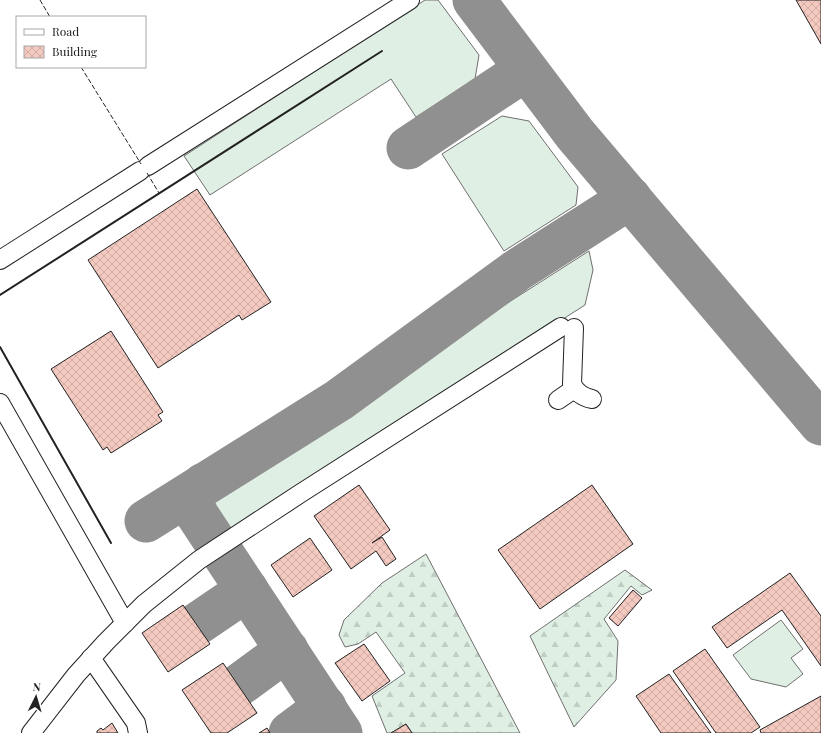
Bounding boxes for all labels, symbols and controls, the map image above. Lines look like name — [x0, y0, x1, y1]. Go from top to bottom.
legend — [16, 16, 146, 68]
text: Road — [52, 23, 79, 39]
text: Building — [52, 43, 98, 59]
north arrow — [16, 677, 56, 717]
text: N — [32, 679, 42, 694]

